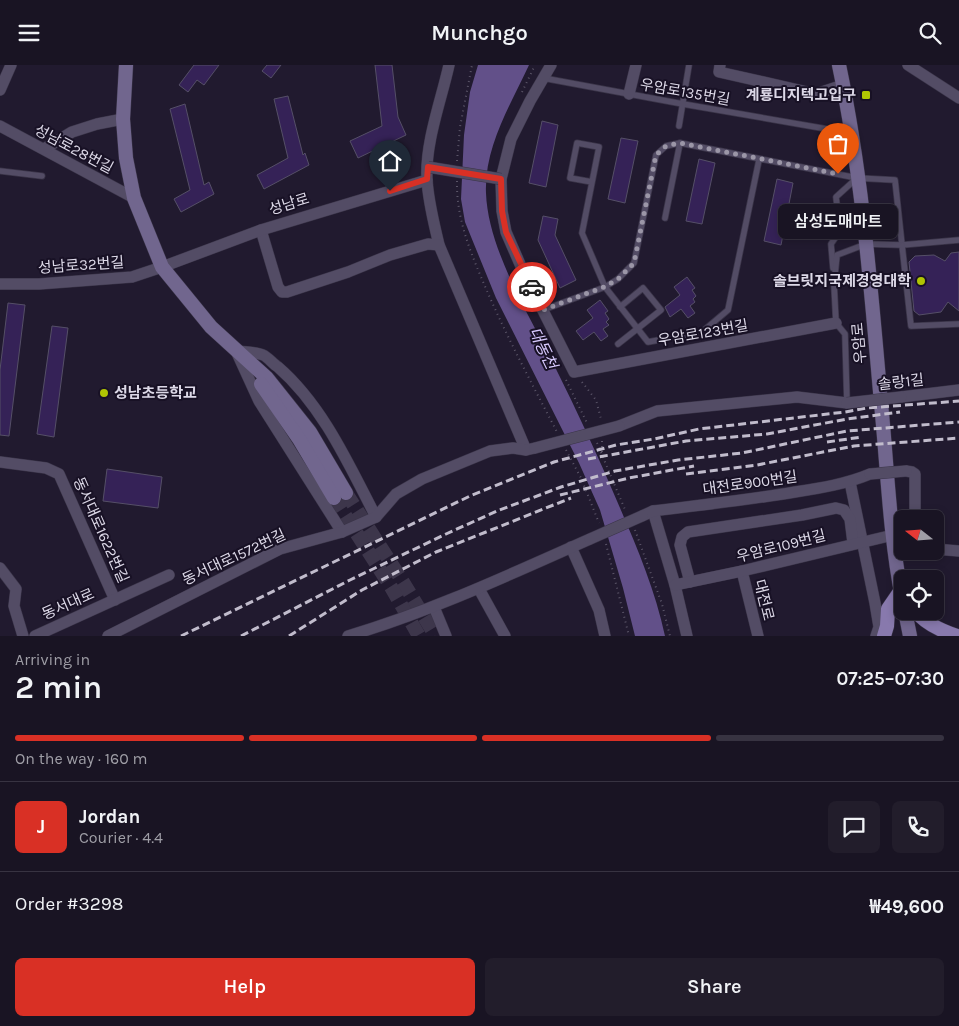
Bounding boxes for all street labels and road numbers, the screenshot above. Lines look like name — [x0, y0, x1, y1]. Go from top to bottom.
street label: 우암로135번길 — [638, 75, 732, 109]
street label: 성남로28번길 — [31, 121, 117, 177]
street label: 성남로 — [267, 189, 311, 219]
street label: 성남로32번길 — [37, 253, 125, 277]
street label: 우암로123번길 — [656, 316, 750, 350]
street label: 우암로 — [848, 322, 870, 364]
street label: 솔랑1길 — [877, 371, 925, 393]
street label: 대전로900번길 — [701, 467, 799, 499]
street label: 동서대로1622번길 — [70, 474, 132, 586]
street label: 동서대로1572번길 — [179, 525, 289, 589]
street label: 우암로109번길 — [734, 526, 828, 566]
street label: 대전로 — [750, 578, 778, 622]
street label: 동서대로 — [39, 585, 97, 623]

